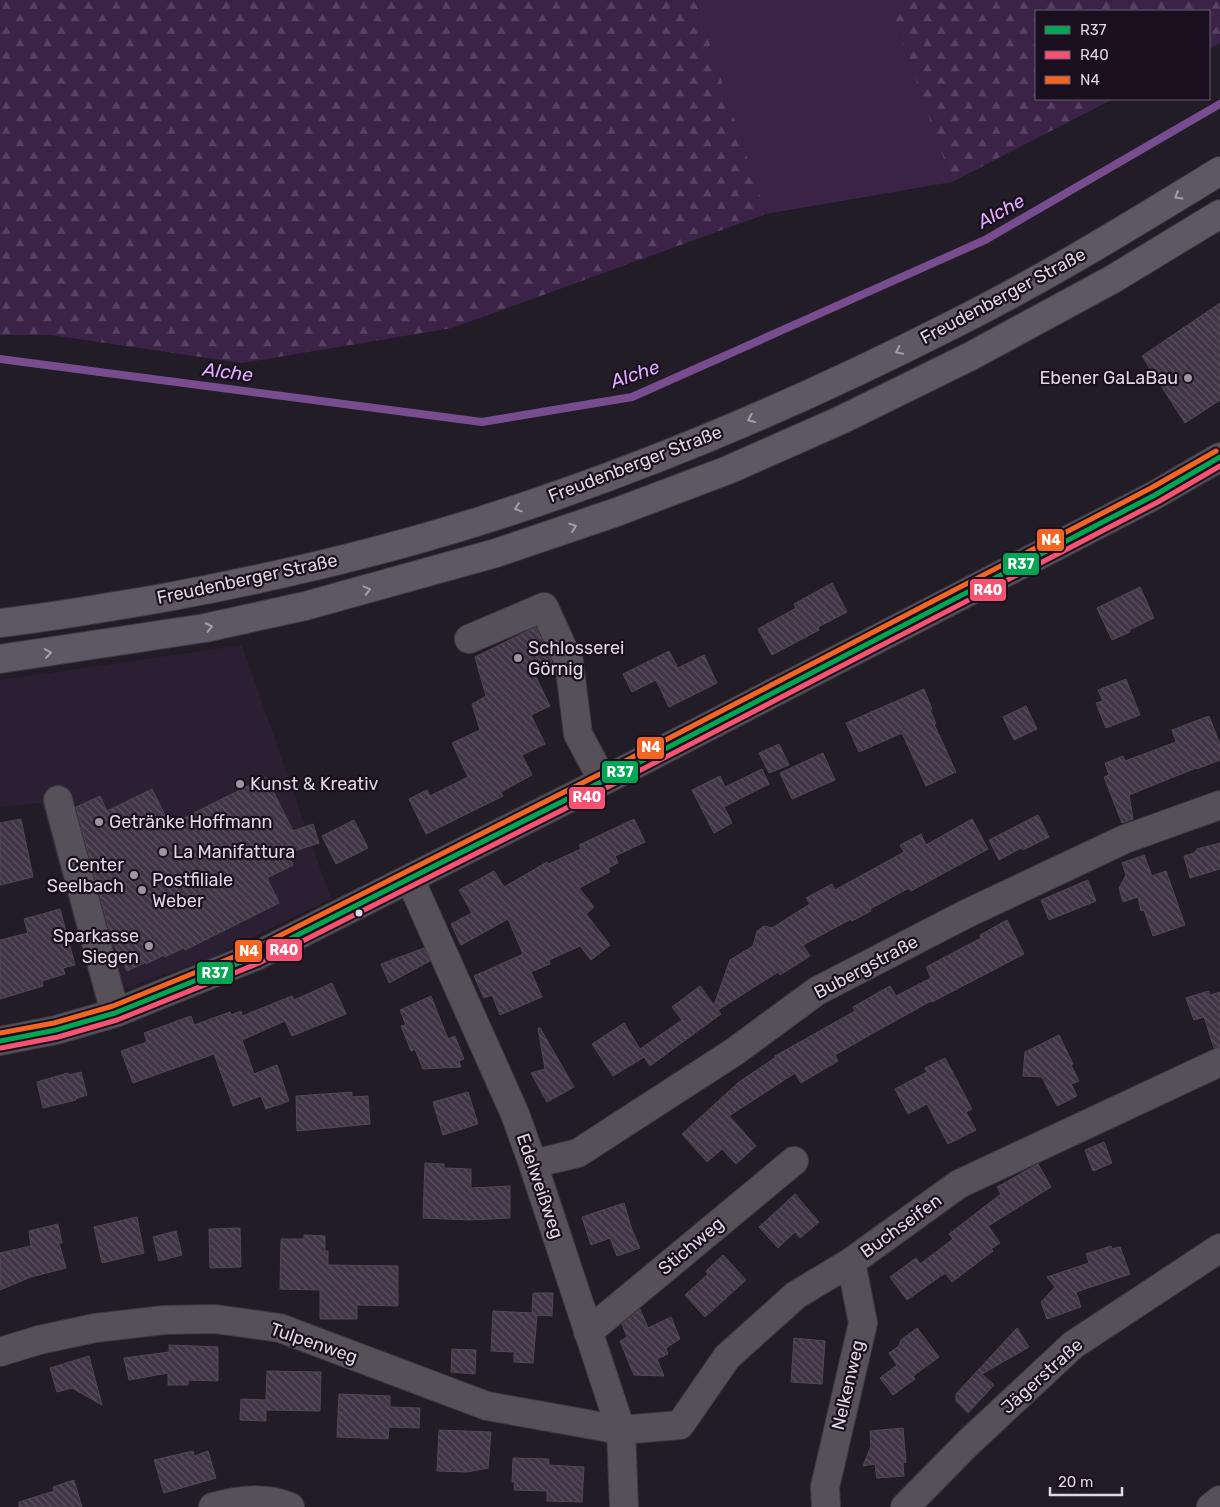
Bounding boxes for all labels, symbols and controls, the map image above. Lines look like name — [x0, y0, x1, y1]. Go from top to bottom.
legend — [1035, 10, 1210, 100]
text: R37 — [1080, 21, 1107, 39]
text: R40 — [1080, 46, 1109, 64]
text: N4 — [1080, 71, 1100, 89]
water label: Alche — [973, 189, 1029, 234]
one-way arrow — [1175, 190, 1184, 200]
street label: Freudenberger Straße — [917, 243, 1089, 349]
one-way arrow — [895, 345, 904, 355]
water label: Alche — [607, 355, 663, 393]
water label: Alche — [201, 357, 255, 387]
place label: Ebener GaLaBau — [1039, 367, 1178, 389]
marker: Ebener GaLaBau — [1182, 372, 1194, 384]
one-way arrow — [747, 412, 756, 423]
street label: Freudenberger Straße — [545, 421, 725, 507]
one-way arrow — [514, 502, 522, 512]
one-way arrow — [568, 523, 576, 533]
line badge: N4 — [1036, 528, 1065, 552]
text: N4 — [1041, 532, 1061, 549]
street label: Freudenberger Straße — [155, 549, 339, 609]
line badge: R37 — [1002, 552, 1040, 576]
text: R37 — [1008, 556, 1034, 573]
line badge: R40 — [969, 578, 1007, 602]
text: R40 — [974, 582, 1002, 599]
one-way arrow — [362, 585, 370, 595]
one-way arrow — [204, 622, 213, 633]
place label: Schlosserei Görnig — [528, 637, 624, 680]
one-way arrow — [45, 648, 53, 659]
marker: Schlosserei Görnig — [512, 652, 524, 664]
line badge: N4 — [636, 736, 665, 760]
text: N4 — [641, 739, 661, 756]
line badge: R37 — [601, 760, 639, 784]
text: R37 — [607, 764, 633, 781]
place label: Kunst & Kreativ — [250, 773, 378, 795]
marker: Kunst & Kreativ — [234, 778, 246, 790]
line badge: R40 — [568, 786, 606, 810]
text: R40 — [573, 789, 601, 806]
place label: Getränke Hoffmann — [109, 811, 272, 833]
marker: Getränke Hoffmann — [93, 816, 105, 828]
place label: La Manifattura — [173, 841, 295, 863]
marker: La Manifattura — [157, 846, 169, 858]
place label: Center Seelbach — [47, 854, 124, 897]
marker: Center Seelbach — [128, 869, 140, 881]
place label: Postfiliale Weber — [152, 869, 233, 912]
marker: Postfiliale Weber — [136, 884, 148, 896]
unlabelled marker — [354, 908, 364, 918]
place label: Sparkasse Siegen — [53, 925, 139, 968]
street label: Bubergstraße — [810, 930, 922, 1004]
line badge: R40 — [265, 938, 303, 962]
line badge: N4 — [234, 939, 263, 963]
marker: Sparkasse Siegen — [143, 940, 155, 952]
text: R40 — [270, 942, 298, 959]
text: N4 — [239, 943, 259, 960]
line badge: R37 — [196, 961, 234, 985]
text: R37 — [202, 965, 228, 982]
street label: Edelweißweg — [512, 1130, 568, 1242]
street label: Buchseifen — [856, 1189, 946, 1263]
street label: Stichweg — [654, 1212, 728, 1280]
street label: Tulpenweg — [267, 1318, 361, 1368]
street label: Jägerstraße — [997, 1334, 1087, 1418]
street label: Nelkenweg — [827, 1338, 869, 1432]
scale bar — [1050, 1464, 1122, 1496]
text: 20 m — [1058, 1473, 1093, 1491]

